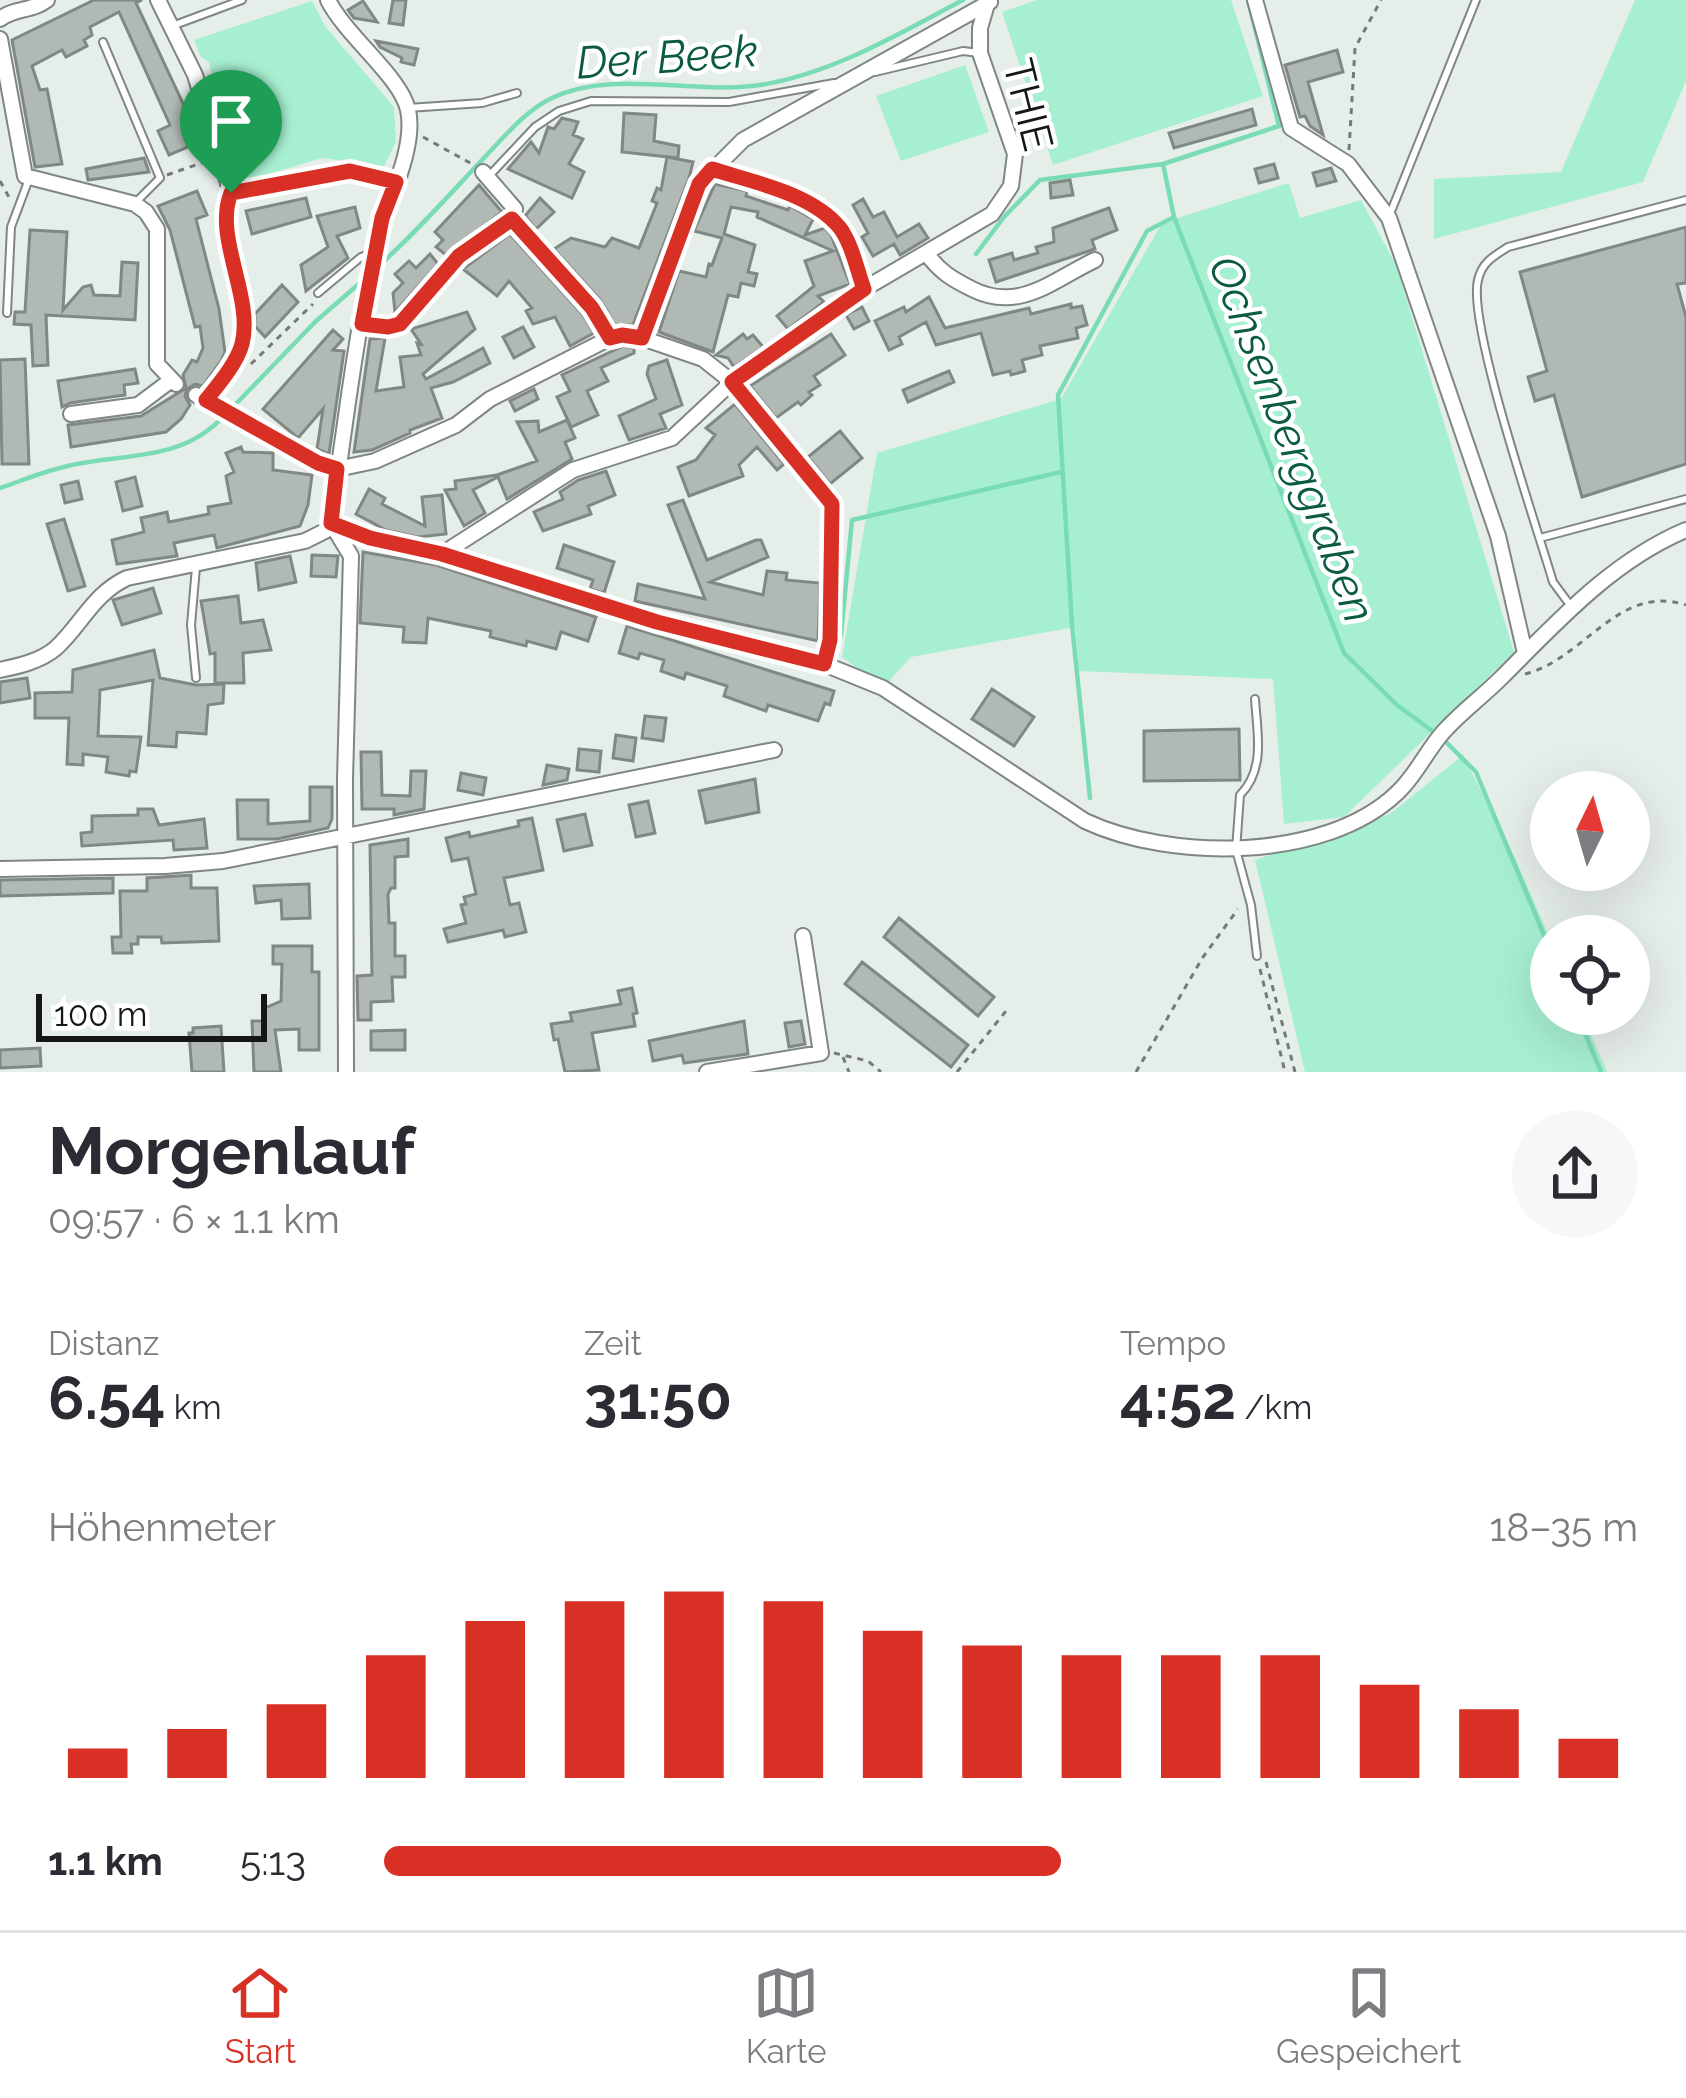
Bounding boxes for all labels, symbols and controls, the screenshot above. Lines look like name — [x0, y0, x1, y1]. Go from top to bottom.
water label: Der Beek — [574, 24, 760, 90]
street label: THIE — [993, 54, 1063, 156]
pin — [180, 70, 282, 193]
icon: arrive — [198, 88, 264, 154]
water label: Ochsenberggraben — [1198, 248, 1386, 630]
north arrow — [1530, 771, 1650, 891]
map controls — [1530, 771, 1650, 1035]
button: locate — [1530, 915, 1650, 1035]
scale bar — [36, 988, 267, 1041]
text: 100 m — [54, 995, 147, 1034]
button: share — [1512, 1111, 1638, 1237]
text: Morgenlauf — [48, 1112, 415, 1189]
text: 09:57 · 6 × 1.1 km — [48, 1196, 340, 1242]
text: Distanz — [48, 1324, 159, 1363]
text: Zeit — [584, 1324, 642, 1363]
text: Tempo — [1120, 1324, 1226, 1363]
text: 6.54 — [48, 1363, 165, 1433]
text: 31:50 — [584, 1363, 732, 1433]
text: 4:52 — [1120, 1363, 1236, 1433]
text: km — [165, 1388, 222, 1427]
text: /km — [1236, 1388, 1312, 1427]
text: Höhenmeter — [48, 1504, 276, 1550]
text: 18–35 m — [1489, 1504, 1638, 1550]
text: 1.1 km — [48, 1838, 163, 1884]
text: 5:13 — [240, 1838, 306, 1884]
tab: Start — [225, 1960, 296, 2071]
tab: Karte — [746, 1960, 827, 2071]
tab: Gespeichert — [1276, 1960, 1461, 2071]

